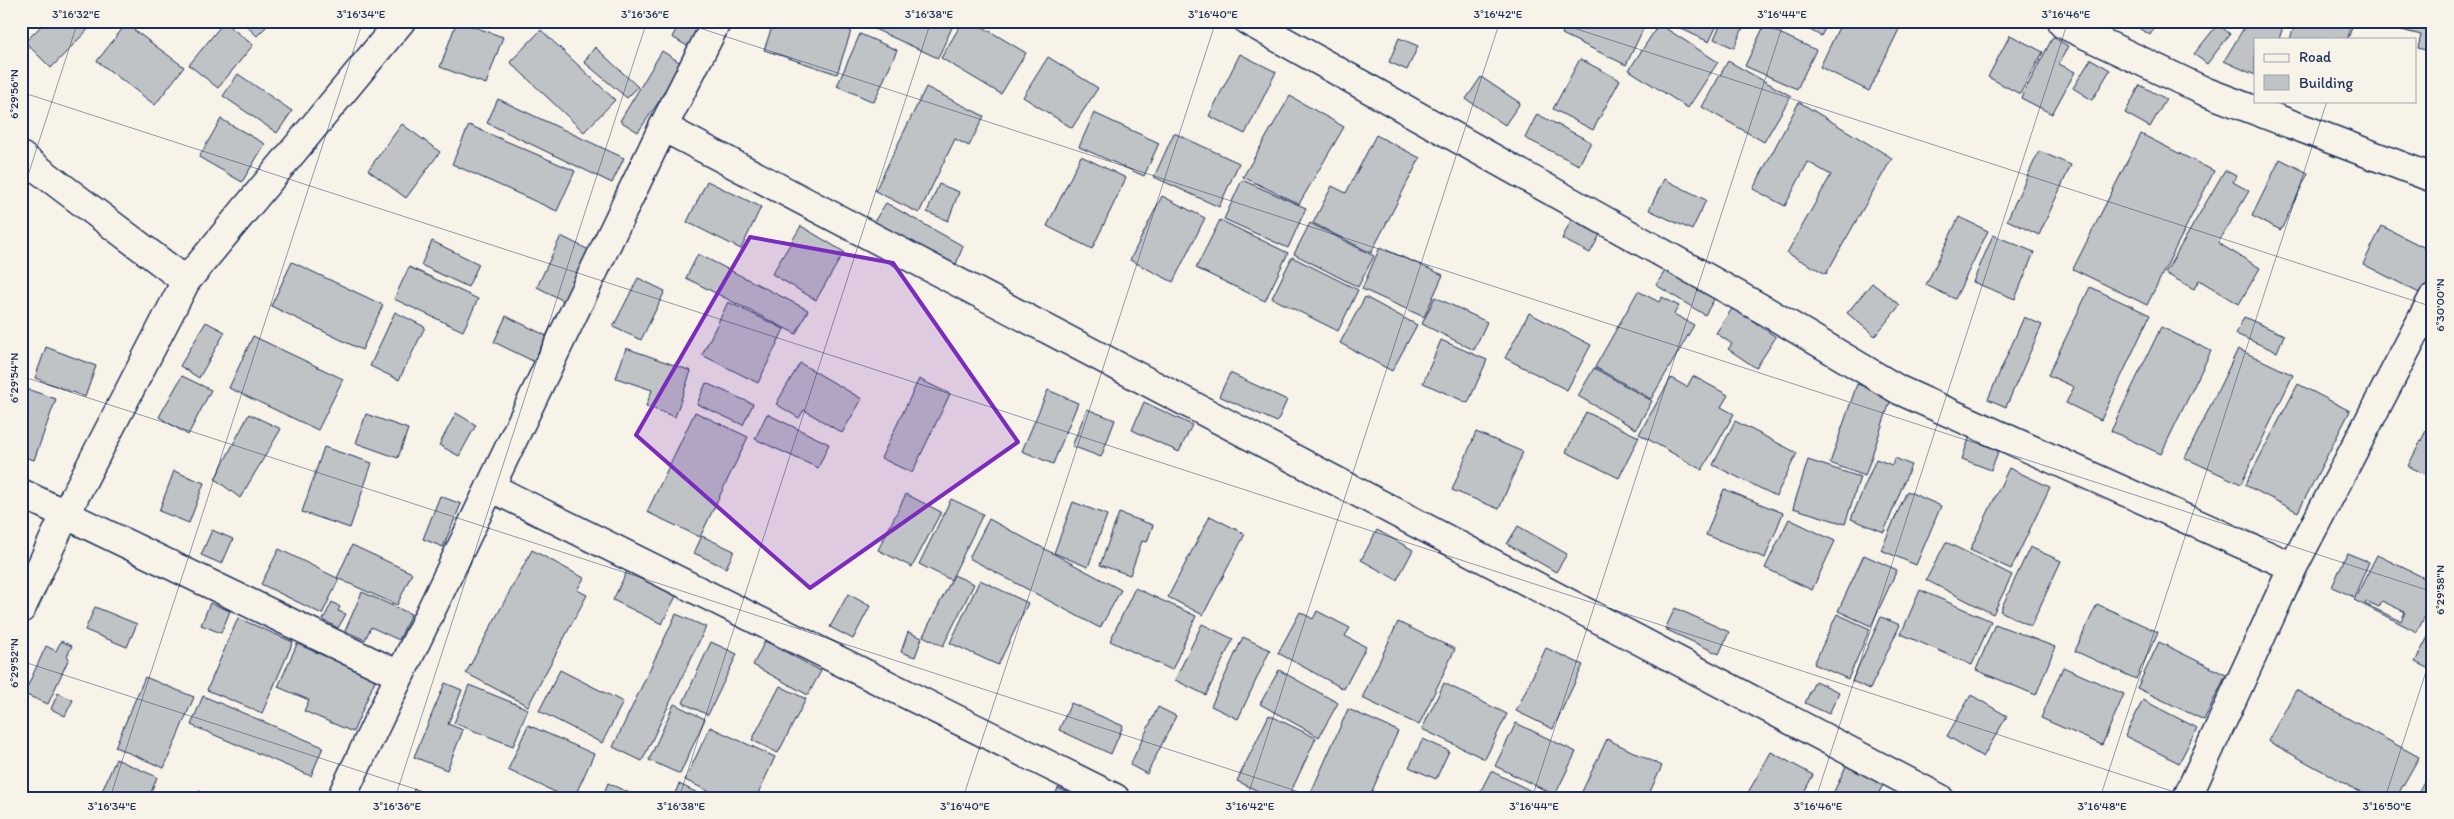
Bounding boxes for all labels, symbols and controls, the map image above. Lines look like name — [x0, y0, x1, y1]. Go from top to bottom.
text: 3°16'32"E — [52, 7, 100, 21]
text: 3°16'34"E — [337, 7, 386, 21]
text: 3°16'36"E — [621, 7, 669, 21]
text: 3°16'38"E — [905, 7, 954, 21]
text: 3°16'40"E — [1188, 7, 1238, 21]
text: 3°16'42"E — [1474, 7, 1523, 21]
text: 3°16'44"E — [1757, 7, 1807, 21]
text: 3°16'46"E — [2042, 7, 2091, 21]
legend — [2254, 38, 2416, 102]
text: Road — [2299, 48, 2332, 66]
text: 6°29'56"N — [7, 69, 21, 119]
text: Building — [2299, 74, 2353, 92]
text: 6°30'00"N — [2433, 278, 2447, 332]
text: 6°29'54"N — [7, 353, 21, 403]
text: 6°29'58"N — [2433, 565, 2447, 615]
text: 6°29'52"N — [7, 638, 21, 688]
text: 3°16'34"E — [88, 799, 137, 813]
text: 3°16'36"E — [373, 799, 421, 813]
text: 3°16'38"E — [657, 799, 706, 813]
text: 3°16'40"E — [940, 799, 990, 813]
text: 3°16'42"E — [1226, 799, 1275, 813]
text: 3°16'44"E — [1509, 799, 1559, 813]
text: 3°16'46"E — [1794, 799, 1843, 813]
text: 3°16'48"E — [2077, 799, 2127, 813]
text: 3°16'50"E — [2363, 799, 2412, 813]

